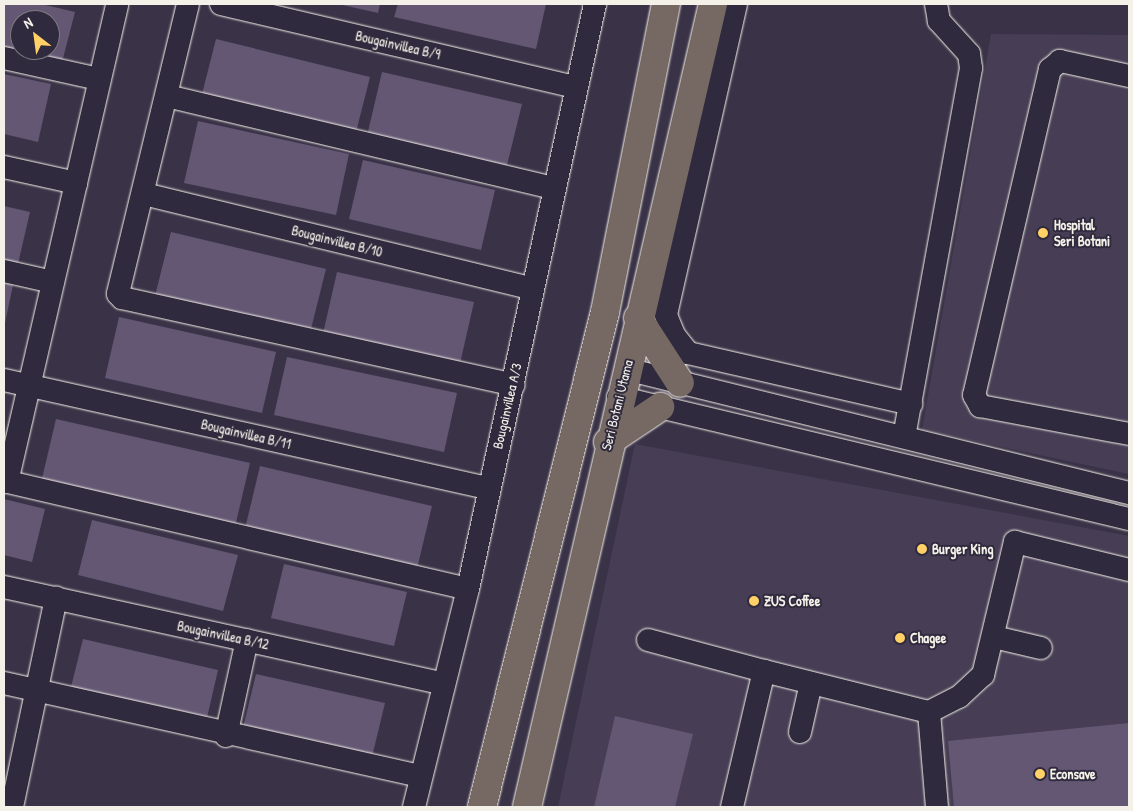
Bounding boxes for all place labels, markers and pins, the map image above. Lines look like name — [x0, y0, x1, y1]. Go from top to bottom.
place label: Hospital Seri Botani — [1054, 217, 1110, 250]
marker: Hospital Seri Botani — [1036, 226, 1050, 240]
place label: Burger King — [932, 541, 994, 557]
marker: Burger King — [916, 543, 928, 555]
place label: ZUS Coffee — [764, 593, 820, 609]
marker: ZUS Coffee — [748, 595, 760, 607]
place label: Chagee — [910, 630, 946, 646]
marker: Chagee — [894, 632, 906, 644]
place label: Econsave — [1050, 766, 1096, 782]
marker: Econsave — [1034, 768, 1046, 780]

